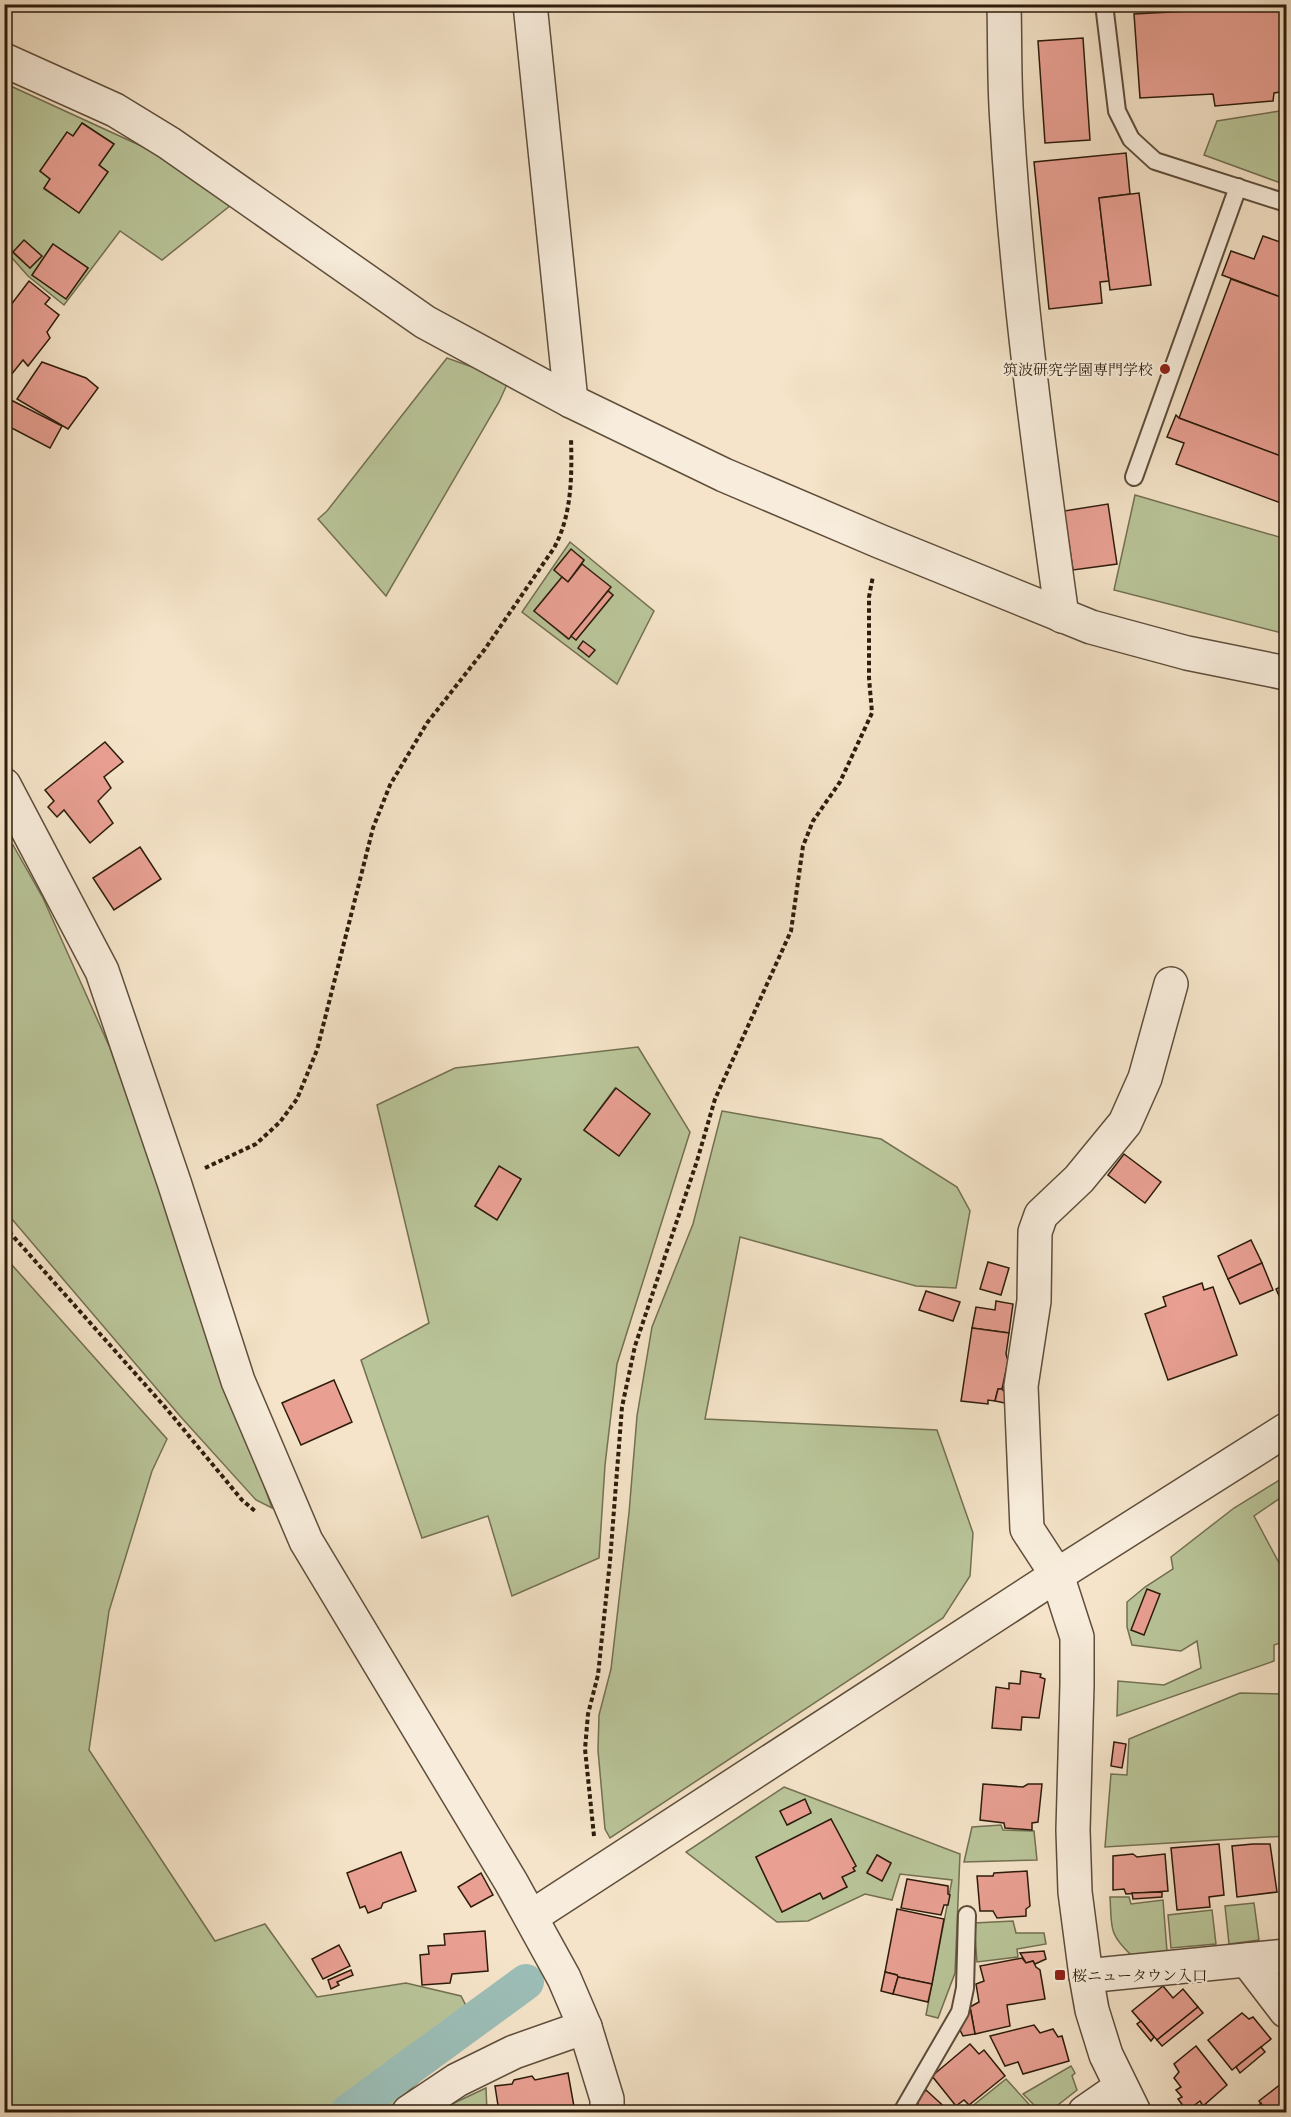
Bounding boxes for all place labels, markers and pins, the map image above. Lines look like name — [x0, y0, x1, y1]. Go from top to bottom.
place label: 筑波研究学園専門学校 — [1003, 360, 1153, 379]
marker: 筑波研究学園専門学校 — [1158, 362, 1172, 376]
place label: 桜ニュータウン入口 — [1072, 1966, 1207, 1985]
marker: 桜ニュータウン入口 — [1053, 1968, 1067, 1982]

